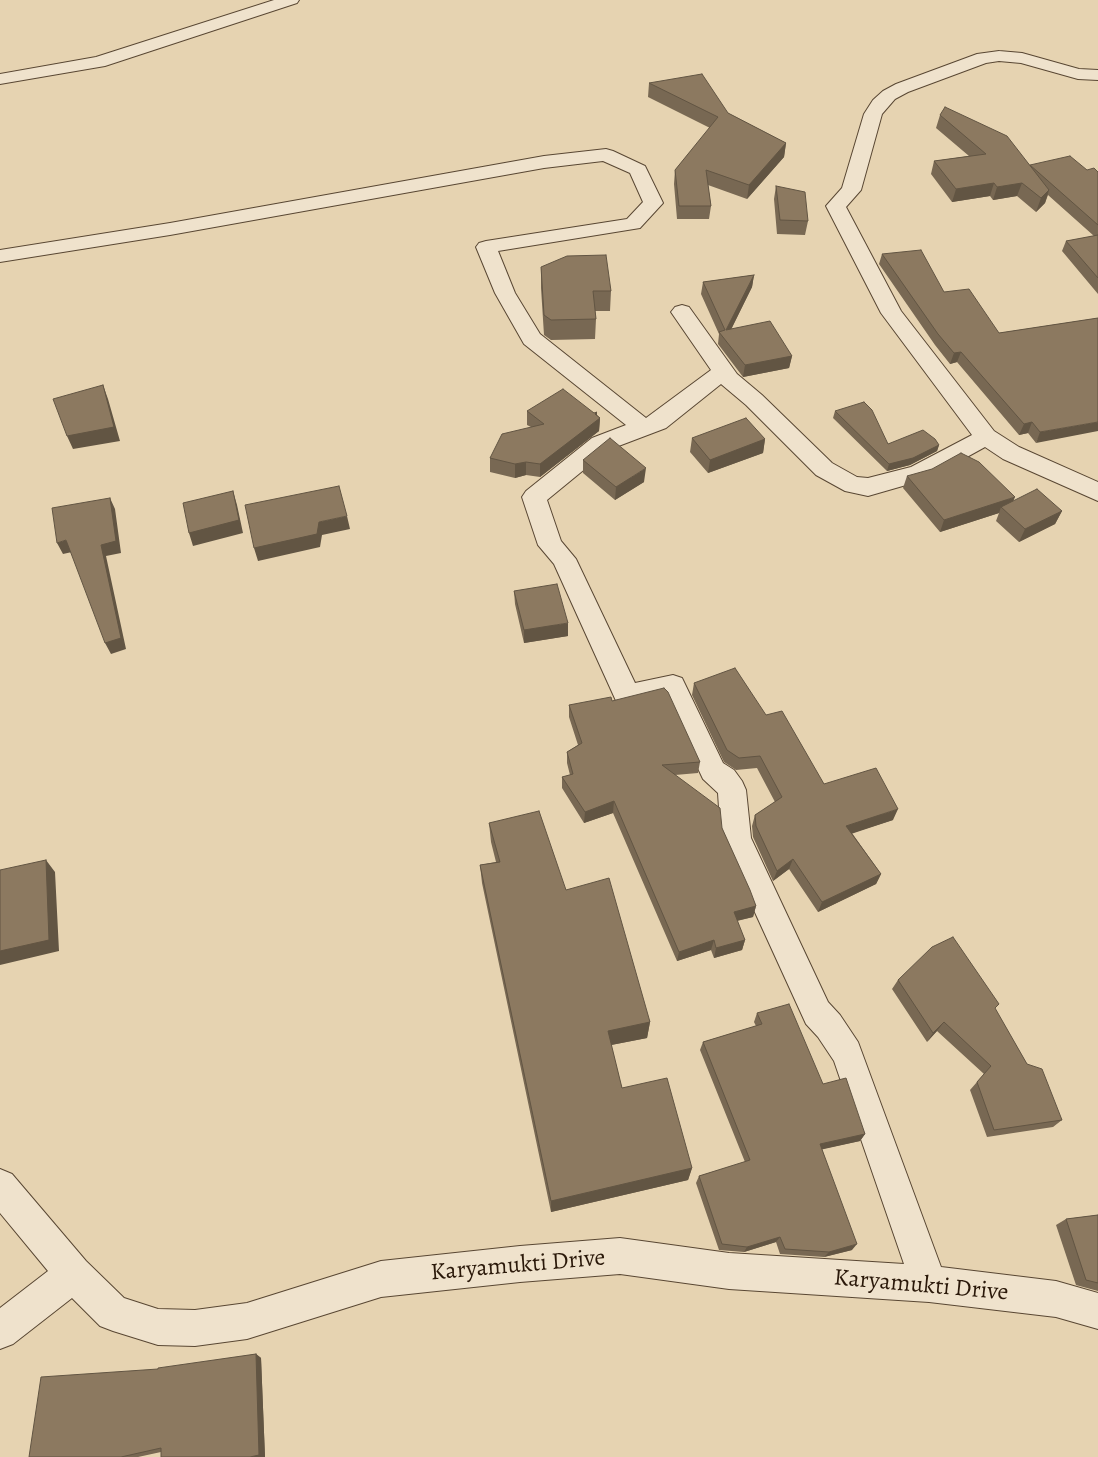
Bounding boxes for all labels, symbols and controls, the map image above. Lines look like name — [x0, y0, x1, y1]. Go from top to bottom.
street label: Karyamukti Drive — [429, 1244, 607, 1288]
street label: Karyamukti Drive — [832, 1264, 1010, 1308]

